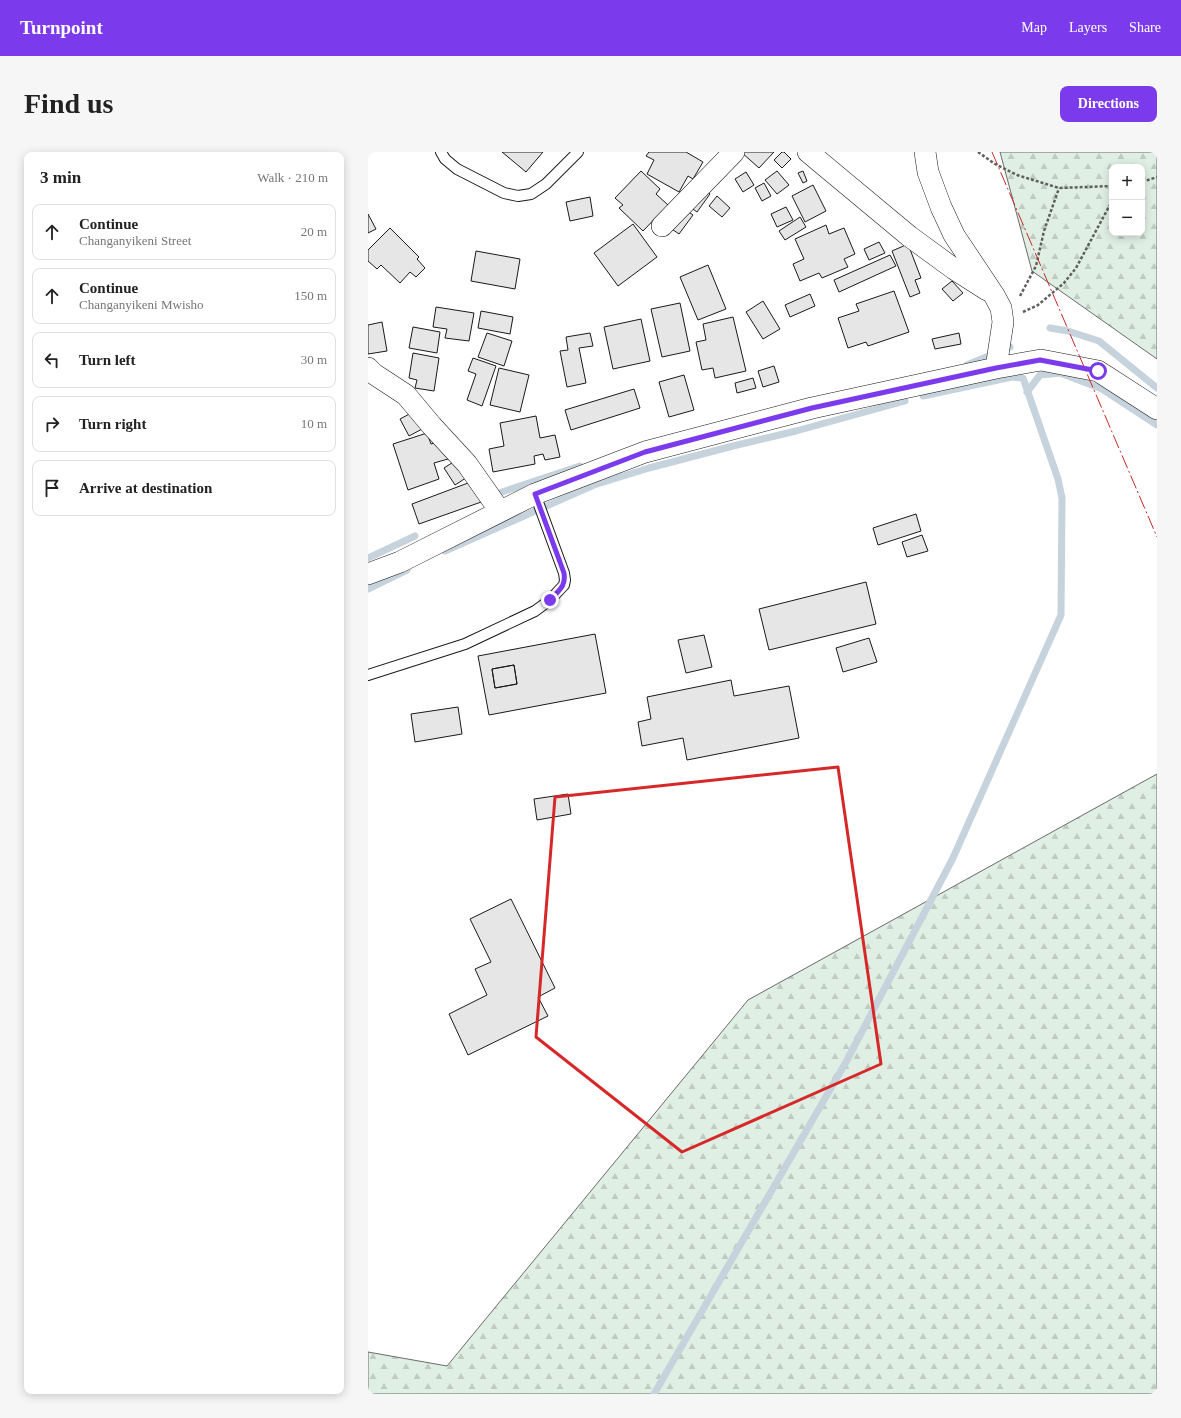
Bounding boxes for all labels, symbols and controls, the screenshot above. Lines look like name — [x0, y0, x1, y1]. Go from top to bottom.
text: Turnpoint — [20, 17, 103, 38]
text: Map — [1021, 20, 1047, 35]
text: Layers — [1069, 20, 1107, 35]
text: Share — [1129, 20, 1161, 35]
button: Directions — [1060, 86, 1157, 122]
text: Find us — [24, 88, 114, 119]
map controls — [1109, 164, 1145, 236]
button: + — [1109, 164, 1145, 200]
text: 3 min — [40, 168, 81, 187]
text: Walk · 210 m — [257, 170, 328, 185]
button: − — [1109, 200, 1145, 236]
text: Continue — [79, 216, 138, 232]
icon: ahead — [41, 221, 63, 243]
text: 20 m — [301, 224, 327, 239]
text: Changanyikeni Street — [79, 233, 191, 248]
text: Continue — [79, 280, 138, 296]
icon: ahead — [41, 285, 63, 307]
text: 150 m — [294, 288, 327, 303]
text: Changanyikeni Mwisho — [79, 297, 204, 312]
icon: left — [41, 349, 63, 371]
text: Turn left — [79, 352, 136, 368]
text: 30 m — [301, 352, 327, 367]
route start — [1089, 362, 1107, 380]
icon: right — [41, 413, 63, 435]
text: Turn right — [79, 416, 146, 432]
text: 10 m — [301, 416, 327, 431]
icon: arrive — [41, 477, 63, 499]
text: Arrive at destination — [79, 480, 212, 496]
route end — [541, 591, 559, 609]

